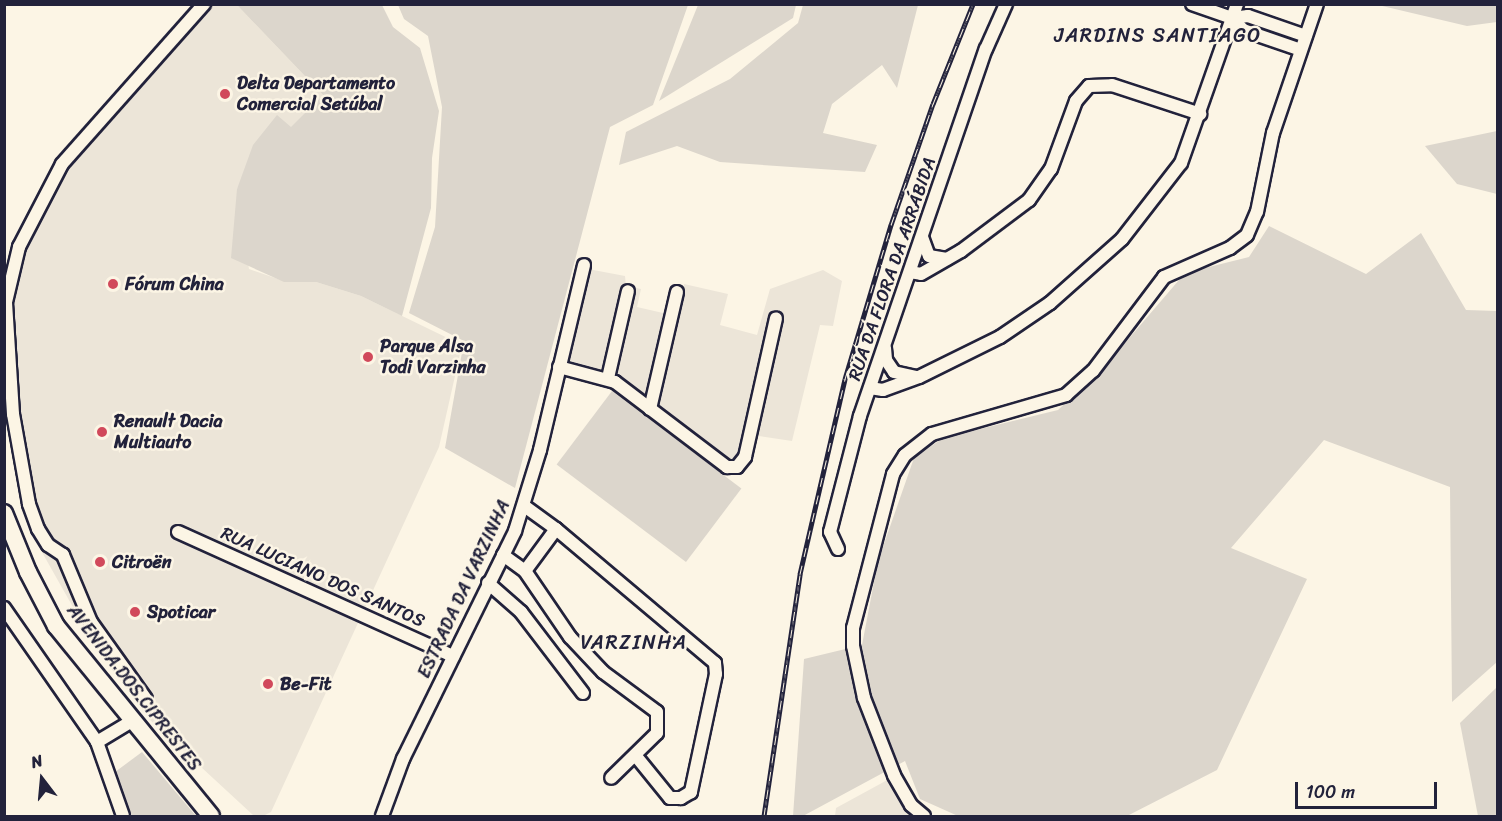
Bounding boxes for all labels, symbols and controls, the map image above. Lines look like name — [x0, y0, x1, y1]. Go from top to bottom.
district label: JARDINS SANTIAGO — [1057, 23, 1259, 47]
place label: Delta Departamento Comercial Setúbal — [237, 73, 395, 116]
marker: Delta Departamento Comercial Setúbal — [218, 87, 232, 101]
street label: RUA DA FLORA DA ARRÁBIDA — [844, 155, 940, 383]
place label: Fórum China — [125, 273, 224, 295]
marker: Fórum China — [106, 277, 120, 291]
place label: Parque Alsa Todi Varzinha — [380, 336, 484, 378]
marker: Parque Alsa Todi Varzinha — [361, 350, 375, 364]
place label: Renault Dacia Multiauto — [114, 411, 222, 454]
marker: Renault Dacia Multiauto — [95, 425, 109, 439]
street label: ESTRADA DA VARZINHA — [414, 498, 514, 680]
street label: RUA LUCIANO DOS SANTOS — [217, 522, 429, 632]
place label: Citroën — [112, 551, 172, 573]
marker: Citroën — [93, 555, 107, 569]
street label: AVENIDA DOS CIPRESTES — [62, 600, 206, 776]
place label: Spoticar — [147, 601, 215, 623]
marker: Spoticar — [128, 605, 142, 619]
district label: VARZINHA — [582, 630, 686, 654]
place label: Be-Fit — [280, 673, 332, 695]
marker: Be-Fit — [261, 677, 275, 691]
text: N — [28, 746, 46, 777]
north arrow — [12, 749, 72, 809]
scale bar — [1298, 770, 1440, 808]
text: 100 m — [1306, 776, 1355, 808]

